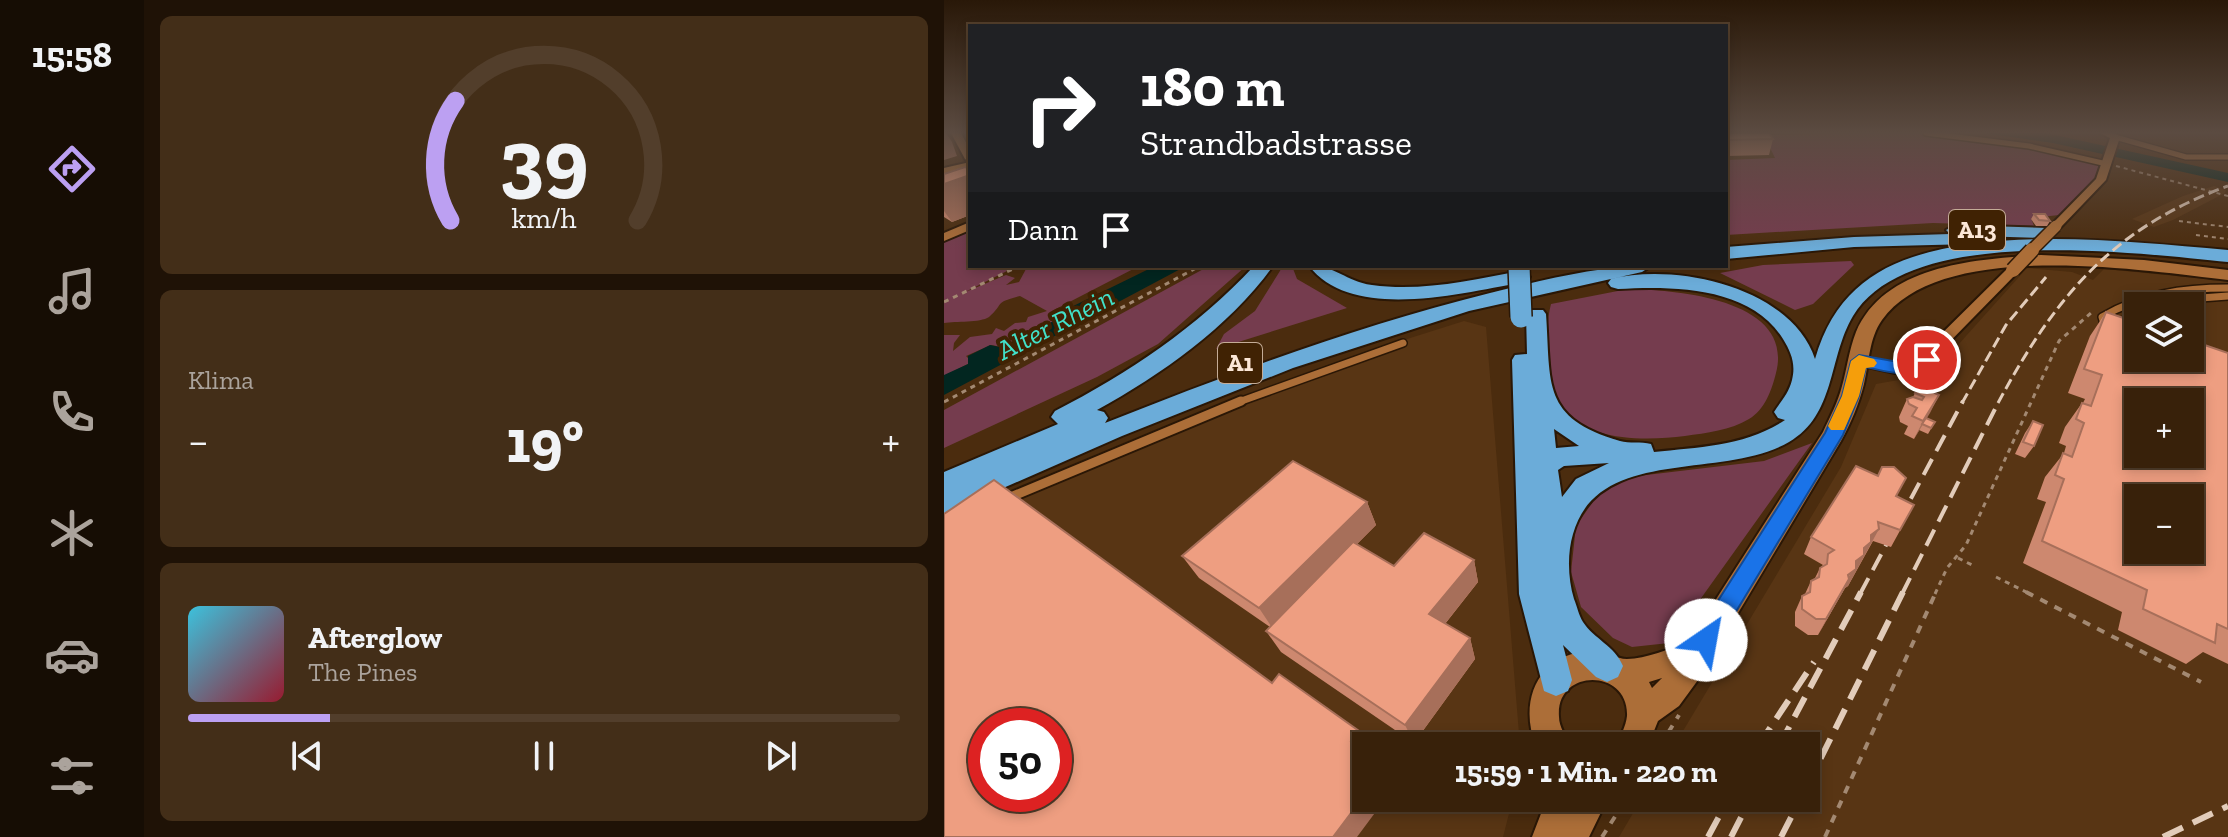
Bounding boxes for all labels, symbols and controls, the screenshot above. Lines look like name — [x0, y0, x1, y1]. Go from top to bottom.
text: 15:58 — [32, 33, 112, 76]
text: 180 m — [1140, 53, 1285, 120]
icon: right — [1008, 56, 1112, 160]
text: 39 — [500, 107, 588, 207]
text: Strandbadstrasse — [1140, 121, 1412, 164]
icon: directions — [44, 141, 100, 197]
text: km/h — [511, 201, 577, 235]
icon: arrive — [1094, 208, 1138, 252]
road number: A13 — [1949, 210, 2005, 250]
text: Dann — [1008, 212, 1078, 248]
icon: music — [44, 263, 100, 319]
water label: Alter Rhein — [990, 280, 1119, 367]
map controls — [2124, 292, 2204, 564]
button: layers — [2124, 292, 2204, 372]
pin — [1893, 326, 1961, 394]
icon: arrive — [1905, 338, 1949, 382]
road number: A1 — [1218, 343, 1262, 383]
text: Klima — [188, 364, 254, 396]
icon: phone — [44, 384, 100, 440]
button: + — [2124, 388, 2204, 468]
text: 19° — [506, 405, 584, 477]
text: − — [188, 414, 209, 467]
text: + — [881, 414, 900, 467]
button: − — [2124, 484, 2204, 564]
icon: climate — [44, 505, 100, 561]
position arrow — [1664, 598, 1748, 682]
text: Afterglow — [308, 620, 442, 656]
icon: car — [44, 627, 100, 683]
text: The Pines — [308, 656, 418, 688]
speed limit sign: 50 — [968, 708, 1072, 812]
icon: previous — [285, 734, 329, 778]
icon: pause — [522, 734, 566, 778]
icon: next — [759, 734, 803, 778]
icon: filters — [44, 748, 100, 804]
text: 15:59 · 1 Min. · 220 m — [1455, 754, 1717, 790]

